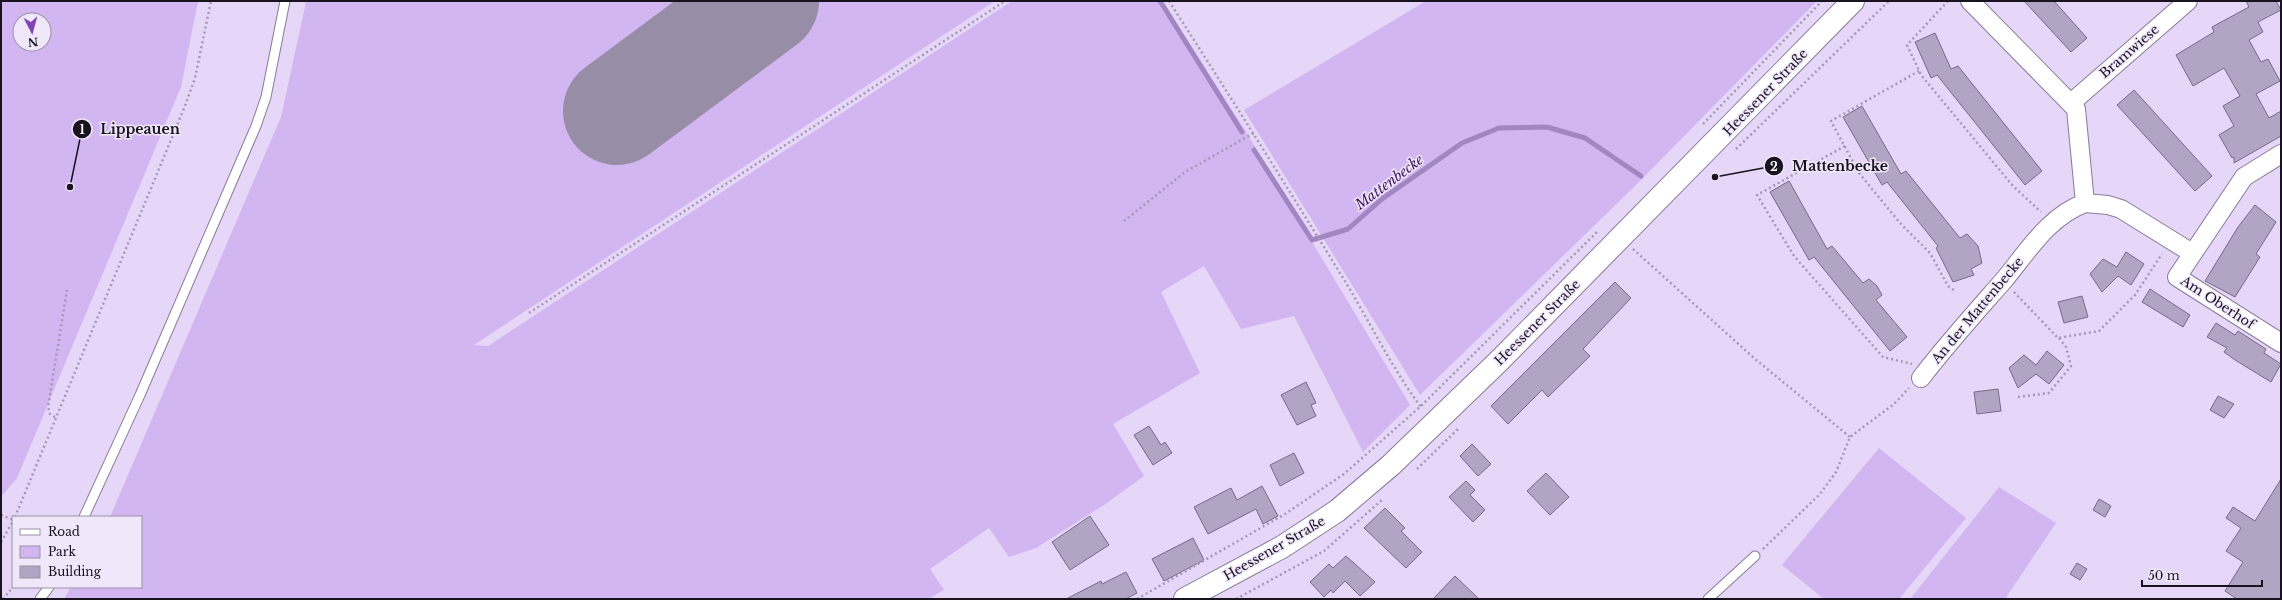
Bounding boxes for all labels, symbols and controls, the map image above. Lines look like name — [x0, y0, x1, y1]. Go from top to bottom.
north arrow — [12, 12, 52, 52]
street label: Bramwiese — [2096, 21, 2163, 82]
text: N — [27, 34, 39, 50]
street label: Heessener Straße — [1719, 45, 1811, 140]
callout: Lippeauen — [72, 116, 188, 142]
text: Lippeauen — [100, 120, 180, 138]
text: 1 — [79, 122, 85, 137]
water label: Mattenbecke — [1351, 150, 1427, 214]
callout: Mattenbecke — [1764, 153, 1896, 179]
text: Mattenbecke — [1792, 157, 1888, 175]
text: 2 — [1770, 159, 1778, 174]
street label: An der Mattenbecke — [1927, 254, 2027, 368]
street label: Am Oberhof — [2177, 272, 2259, 334]
street label: Heessener Straße — [1491, 276, 1584, 369]
street label: Heessener Straße — [1220, 512, 1328, 585]
legend — [12, 516, 142, 588]
text: Road — [48, 524, 80, 539]
text: Park — [48, 544, 76, 559]
scale bar — [2142, 562, 2262, 588]
text: Building — [48, 564, 102, 579]
text: 50 m — [2148, 568, 2180, 583]

